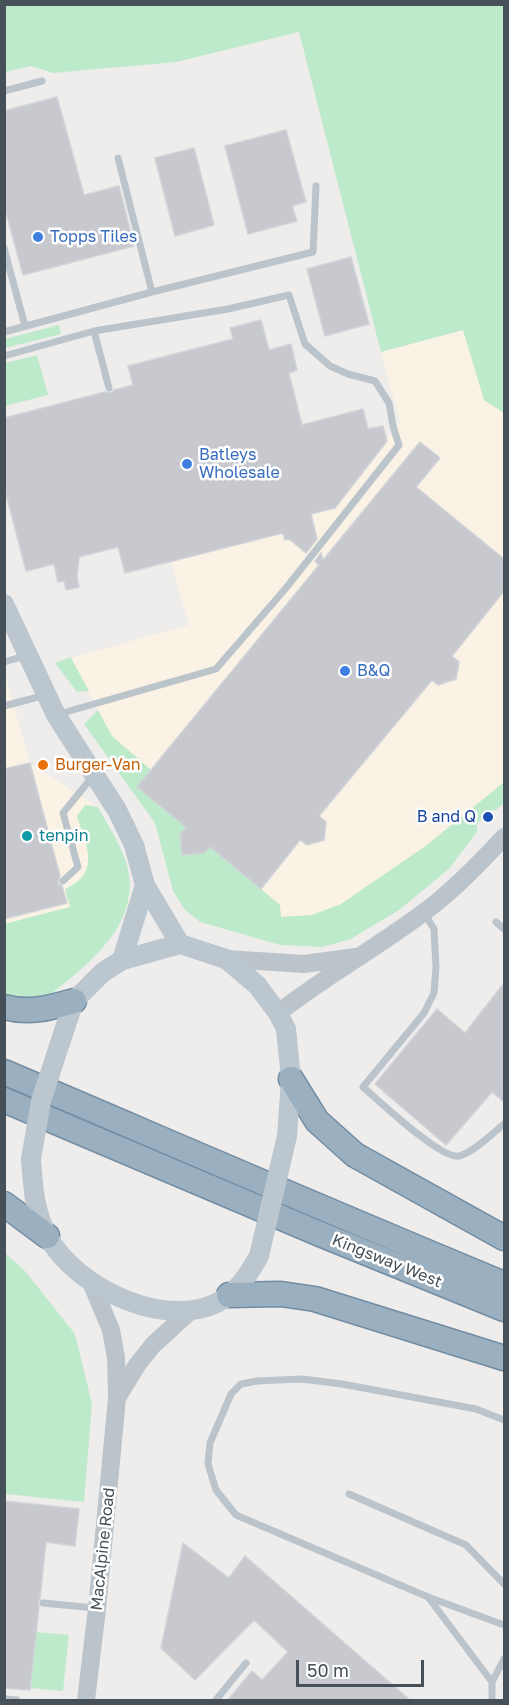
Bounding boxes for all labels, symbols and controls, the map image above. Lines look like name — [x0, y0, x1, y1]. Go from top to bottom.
place label: Topps Tiles — [50, 227, 137, 247]
marker: Topps Tiles — [31, 230, 45, 244]
place label: Batleys Wholesale — [199, 445, 280, 483]
marker: Batleys Wholesale — [180, 457, 194, 471]
place label: B&Q — [357, 661, 390, 681]
marker: B&Q — [338, 664, 352, 678]
place label: Burger-Van — [55, 755, 141, 775]
marker: Burger-Van — [36, 758, 50, 772]
place label: B and Q — [417, 807, 476, 827]
marker: B and Q — [481, 810, 495, 824]
place label: tenpin — [39, 826, 88, 846]
marker: tenpin — [20, 829, 34, 843]
street label: Kingsway West — [329, 1230, 445, 1292]
street label: MacAlpine Road — [87, 1487, 119, 1611]
scale bar — [299, 1648, 426, 1686]
text: 50 m — [307, 1659, 349, 1681]

